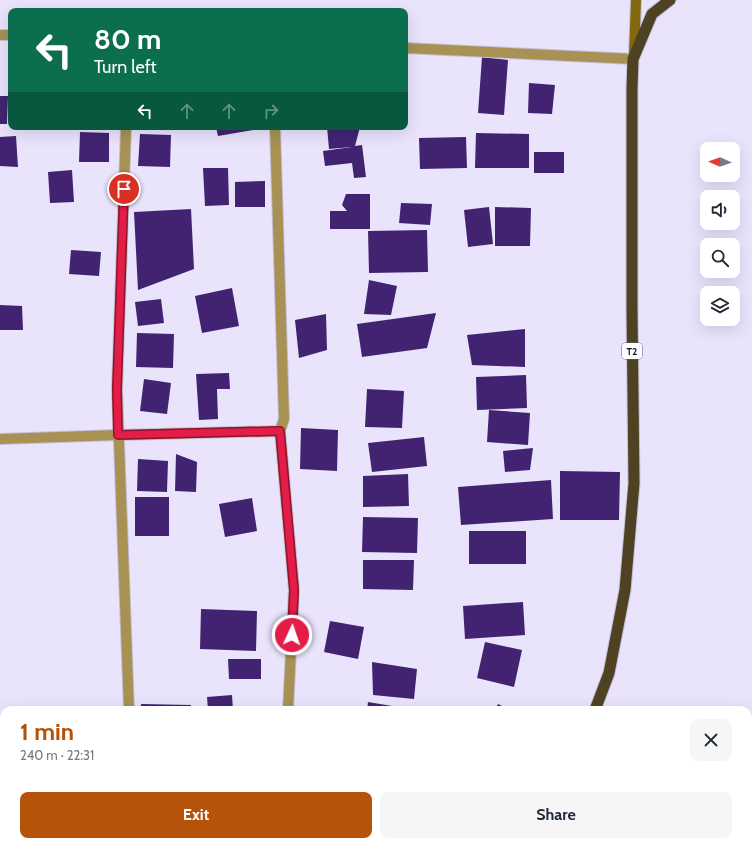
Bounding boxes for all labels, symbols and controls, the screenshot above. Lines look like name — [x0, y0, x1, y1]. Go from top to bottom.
text: 80 m — [94, 22, 161, 56]
icon: left — [28, 24, 80, 76]
text: Turn left — [94, 56, 157, 78]
icon: left — [134, 100, 156, 122]
icon: ahead — [176, 100, 198, 122]
icon: ahead — [218, 100, 240, 122]
icon: right — [260, 100, 282, 122]
north arrow — [700, 142, 740, 182]
map controls — [700, 142, 740, 326]
pin — [107, 172, 141, 206]
icon: arrive — [113, 178, 135, 200]
button: sound — [700, 190, 740, 230]
button: search — [700, 238, 740, 278]
button: layers — [700, 286, 740, 326]
road number: T2 — [622, 343, 642, 359]
position arrow — [271, 614, 313, 656]
text: 1 min — [20, 717, 74, 746]
button: close — [690, 719, 732, 761]
text: 240 m · 22:31 — [20, 747, 94, 763]
button: Exit — [20, 792, 372, 838]
button: Share — [380, 792, 732, 838]

